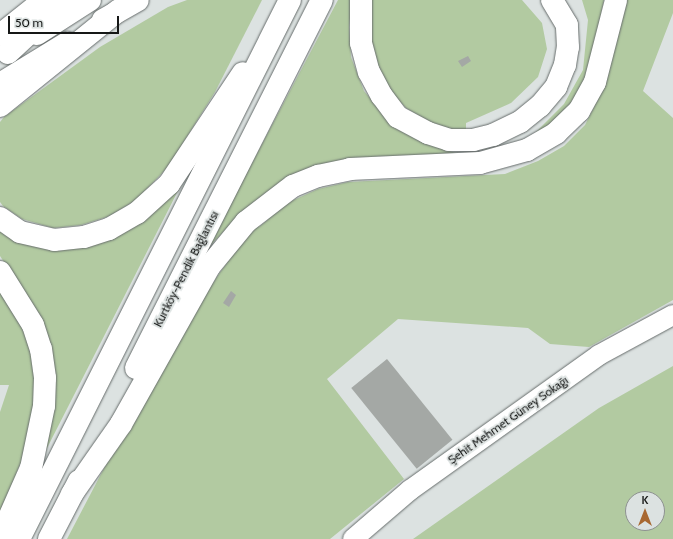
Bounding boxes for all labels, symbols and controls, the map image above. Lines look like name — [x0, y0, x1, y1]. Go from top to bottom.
scale bar — [10, 8, 121, 34]
text: 50 m — [15, 15, 43, 30]
street label: Kurtköy-Pendik Bağlantısı — [150, 209, 222, 329]
street label: Şehit Mehmet Güney Sokağı — [445, 373, 571, 467]
north arrow — [625, 491, 665, 531]
text: K — [642, 493, 648, 507]

